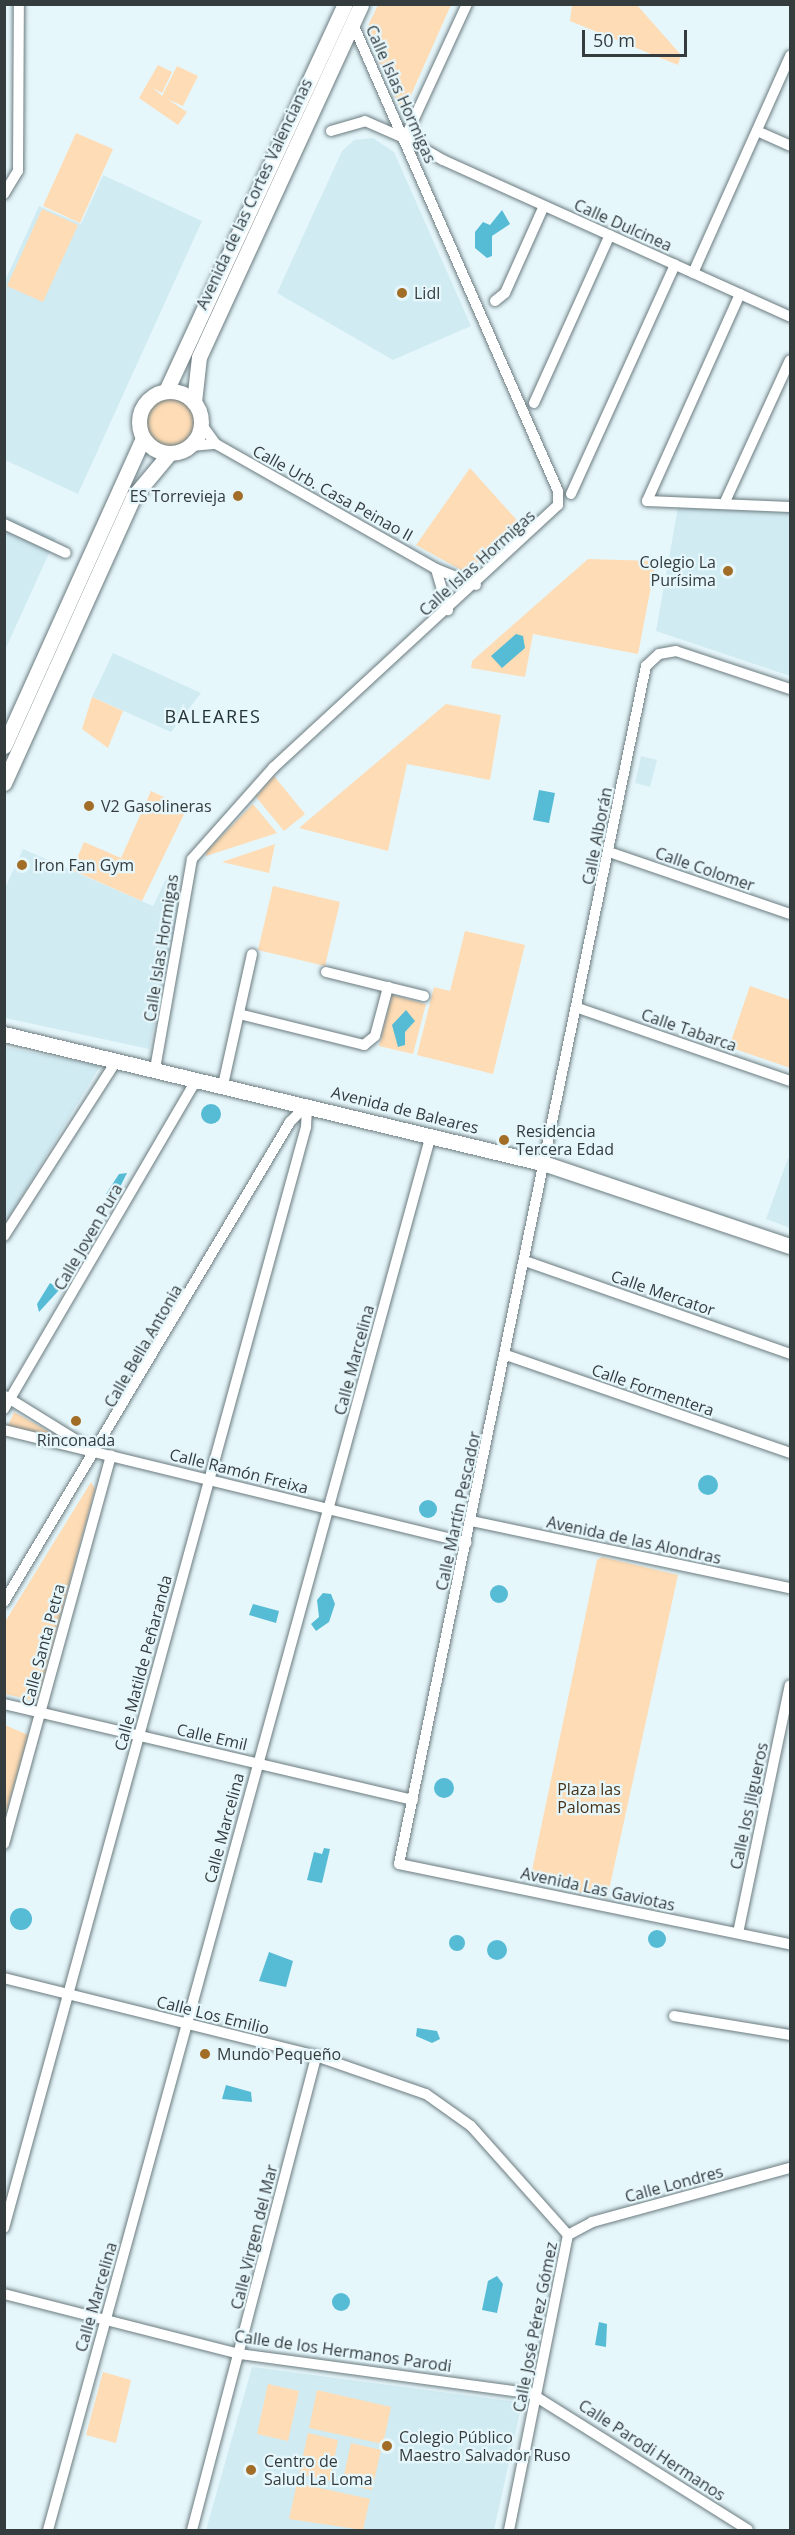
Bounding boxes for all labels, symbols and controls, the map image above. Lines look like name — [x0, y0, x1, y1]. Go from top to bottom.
scale bar — [585, 18, 690, 56]
street label: Calle Islas Hormigas — [362, 22, 440, 166]
text: 50 m — [593, 28, 635, 52]
street label: Avenida de las Cortes Valencianas — [192, 76, 316, 312]
street label: Calle Dulcinea — [571, 195, 675, 255]
place label: Lidl — [414, 283, 440, 303]
marker: Lidl — [395, 286, 409, 300]
street label: Calle Urb. Casa Peinao II — [250, 441, 416, 545]
place label: ES Torrevieja — [130, 486, 226, 506]
marker: ES Torrevieja — [231, 489, 245, 503]
street label: Calle Islas Hormigas — [415, 506, 539, 620]
place label: Colegio La Purísima — [640, 552, 716, 590]
marker: Colegio La Purísima — [721, 564, 735, 578]
district label: BALEARES — [165, 705, 261, 727]
street label: Calle Alborán — [578, 786, 616, 886]
place label: V2 Gasolineras — [101, 796, 212, 816]
marker: V2 Gasolineras — [82, 799, 96, 813]
street label: Calle Colomer — [653, 843, 757, 895]
place label: Iron Fan Gym — [34, 855, 134, 875]
marker: Iron Fan Gym — [15, 858, 29, 872]
street label: Calle Islas Hormigas — [140, 873, 182, 1023]
street label: Calle Tabarca — [639, 1005, 739, 1055]
street label: Avenida de Baleares — [329, 1082, 481, 1138]
place label: Residencia Tercera Edad — [516, 1121, 614, 1159]
marker: Residencia Tercera Edad — [497, 1133, 511, 1147]
street label: Calle Joven Pura — [50, 1180, 126, 1294]
street label: Calle Mercator — [609, 1266, 717, 1320]
street label: Calle Bella Antonia — [100, 1281, 186, 1411]
street label: Calle Marcelina — [330, 1303, 378, 1417]
street label: Calle Formentera — [589, 1360, 717, 1420]
marker: Rinconada — [69, 1414, 83, 1428]
place label: Rinconada — [37, 1430, 115, 1450]
street label: Calle Martín Pescador — [432, 1430, 484, 1592]
street label: Calle Ramón Freixa — [168, 1444, 310, 1498]
street label: Avenida de las Alondras — [545, 1512, 723, 1568]
street label: Calle Matilde Peñaranda — [110, 1573, 176, 1753]
street label: Calle Santa Petra — [17, 1582, 69, 1708]
street label: Calle Emil — [175, 1720, 249, 1754]
street label: Calle los Jilgueros — [726, 1741, 772, 1871]
street label: Calle Marcelina — [200, 1771, 248, 1885]
park label: Plaza las Palomas — [557, 1779, 621, 1817]
street label: Avenida Las Gaviotas — [519, 1863, 677, 1915]
street label: Calle Los Emilio — [155, 1992, 271, 2038]
place label: Mundo Pequeño — [217, 2044, 341, 2064]
marker: Mundo Pequeño — [198, 2047, 212, 2061]
street label: Calle Londres — [623, 2162, 725, 2206]
street label: Calle Virgen del Mar — [227, 2163, 281, 2311]
street label: Calle Marcelina — [71, 2240, 121, 2354]
street label: Calle José Pérez Gómez — [509, 2240, 561, 2414]
street label: Calle de los Hermanos Parodi — [233, 2326, 453, 2376]
street label: Calle Parodi Hermanos — [575, 2395, 729, 2505]
place label: Colegio Público Maestro Salvador Ruso — [399, 2427, 571, 2465]
marker: Colegio Público Maestro Salvador Ruso — [380, 2439, 394, 2453]
place label: Centro de Salud La Loma — [264, 2451, 373, 2489]
marker: Centro de Salud La Loma — [242, 2461, 260, 2479]

